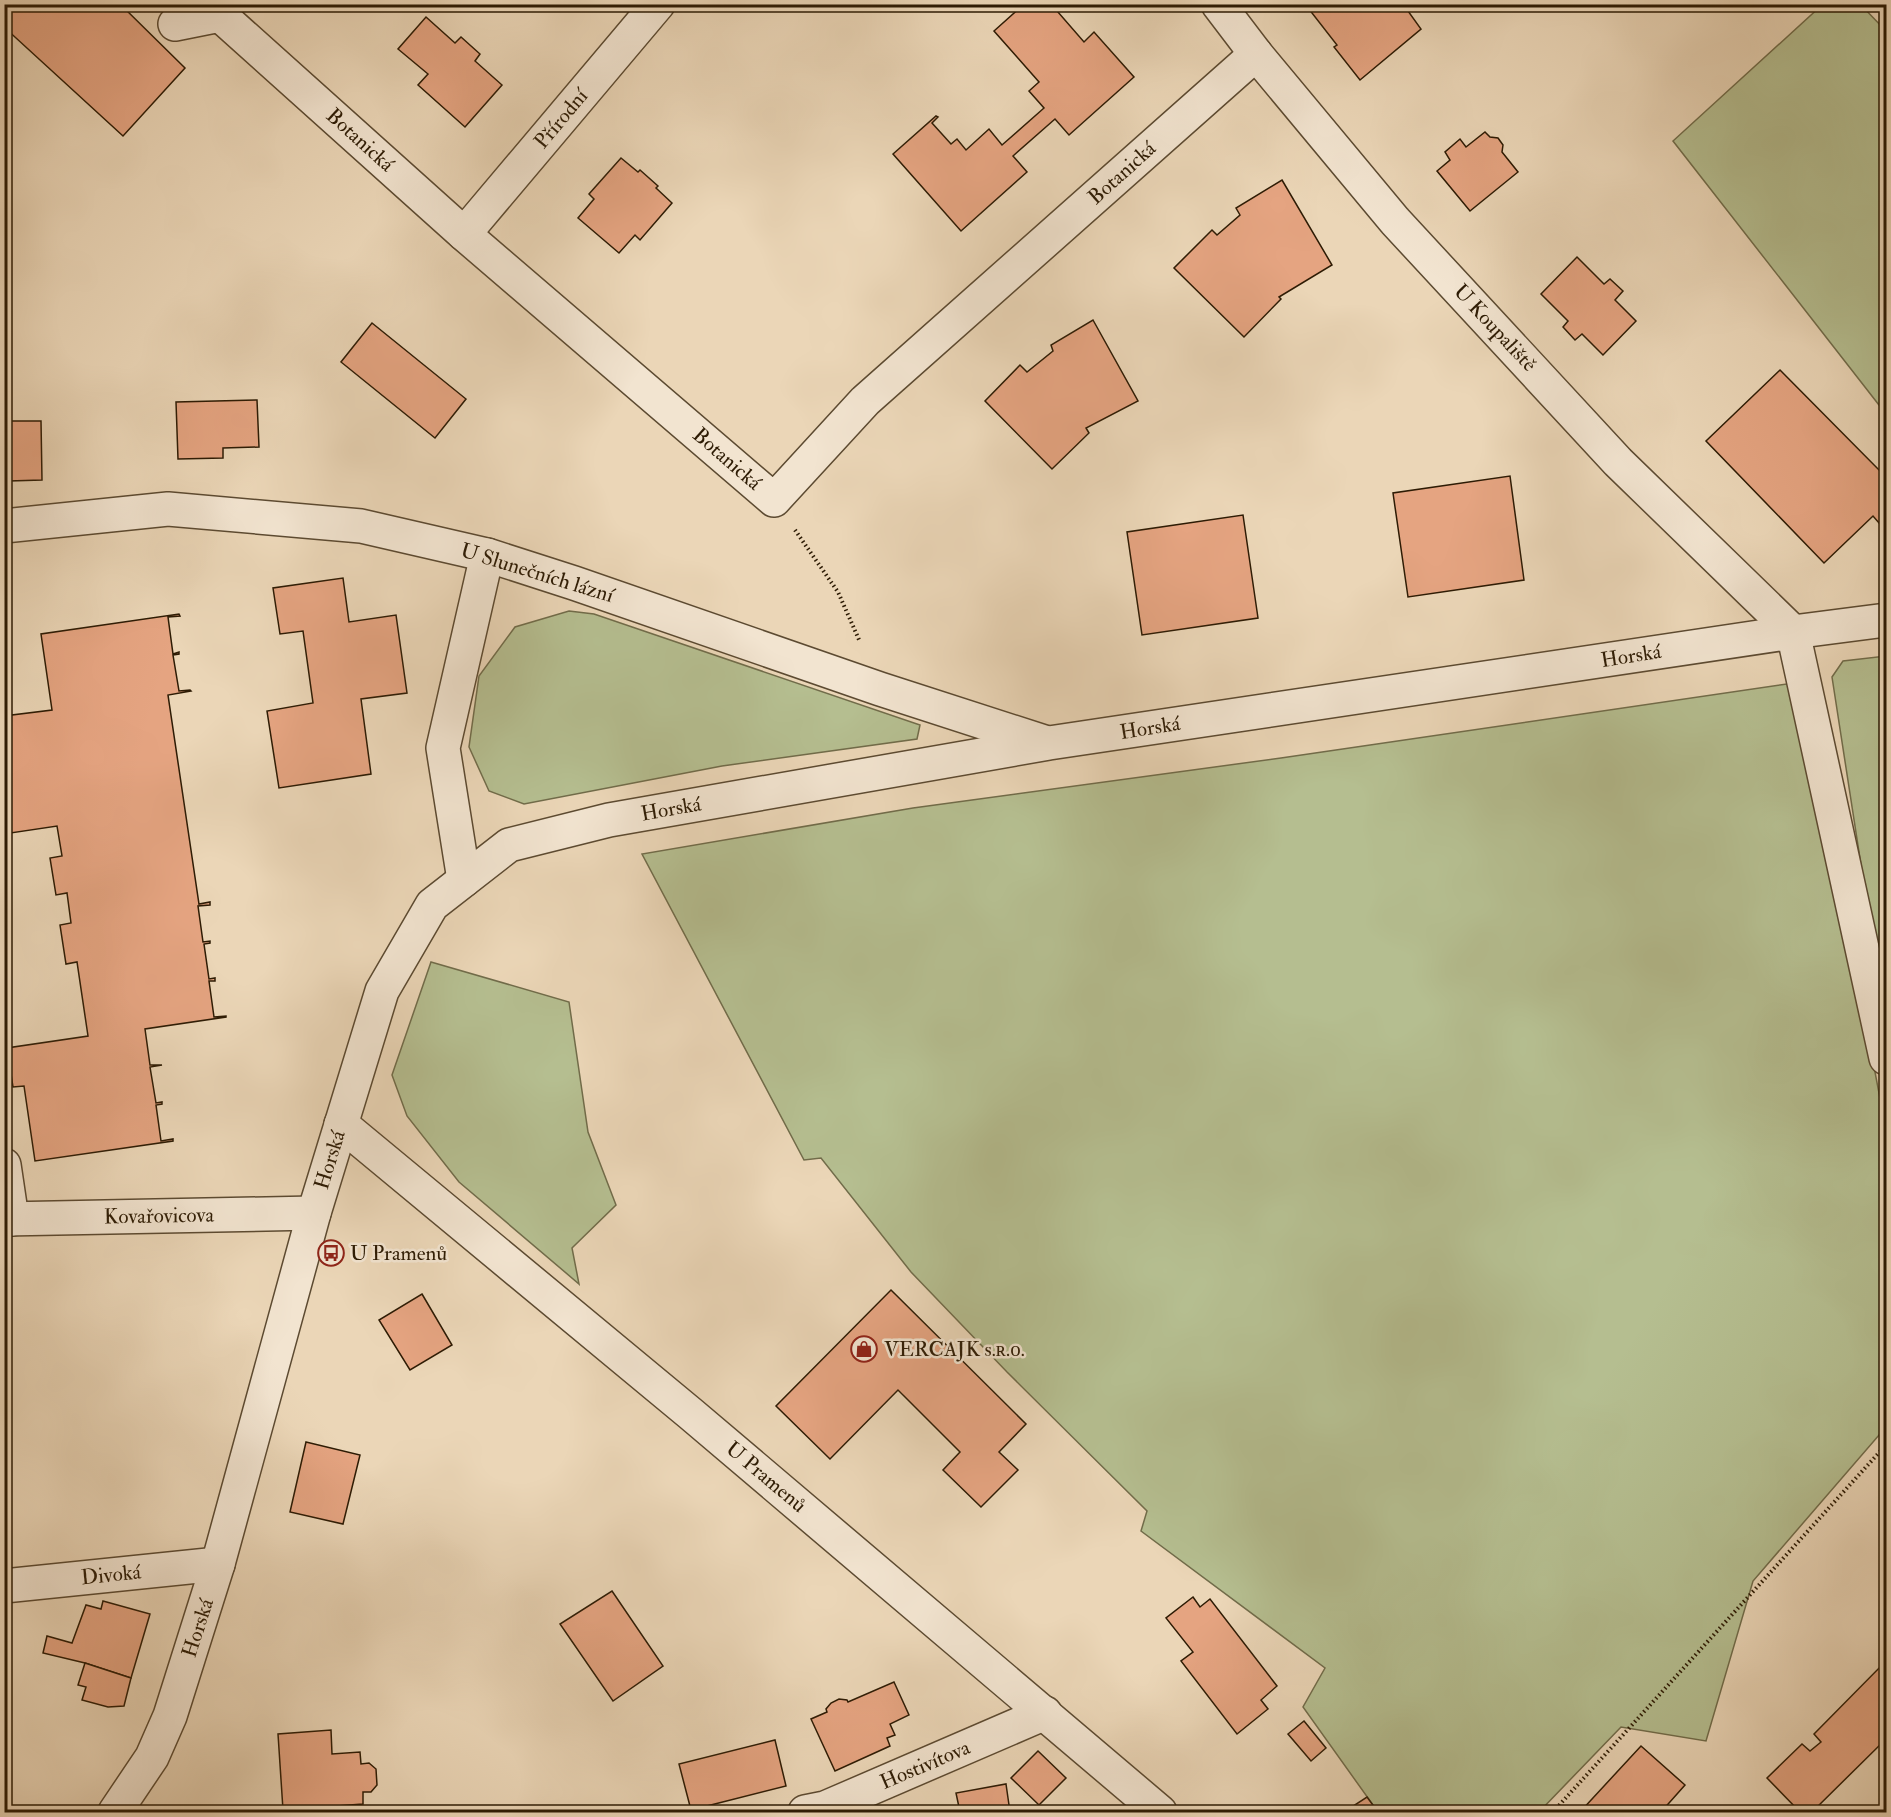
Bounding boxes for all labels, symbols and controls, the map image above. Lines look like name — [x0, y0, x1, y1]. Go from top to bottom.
street label: Přírodní — [528, 82, 595, 155]
street label: Botanická — [320, 102, 400, 178]
street label: Botanická — [1082, 135, 1162, 211]
street label: U Koupaliště — [1448, 278, 1543, 378]
street label: Botanická — [687, 422, 767, 497]
street label: U Slunečních lázní — [457, 537, 618, 610]
street label: Horská — [1599, 638, 1663, 674]
street label: Horská — [1118, 710, 1182, 746]
street label: Horská — [639, 790, 704, 828]
street label: Horská — [308, 1127, 352, 1193]
street label: Kovařovicova — [104, 1202, 215, 1230]
bus stop icon: U Pramenů — [316, 1238, 346, 1268]
place label: U Pramenů — [350, 1240, 447, 1267]
shop icon: VERCAJK s.ʀ.ᴏ. — [849, 1334, 879, 1364]
place label: VERCAJK s.ʀ.ᴏ. — [884, 1336, 1025, 1363]
street label: U Pramenů — [720, 1435, 812, 1519]
street label: Divoká — [80, 1558, 143, 1592]
street label: Horská — [176, 1595, 220, 1661]
street label: Hostivítova — [876, 1734, 974, 1796]

